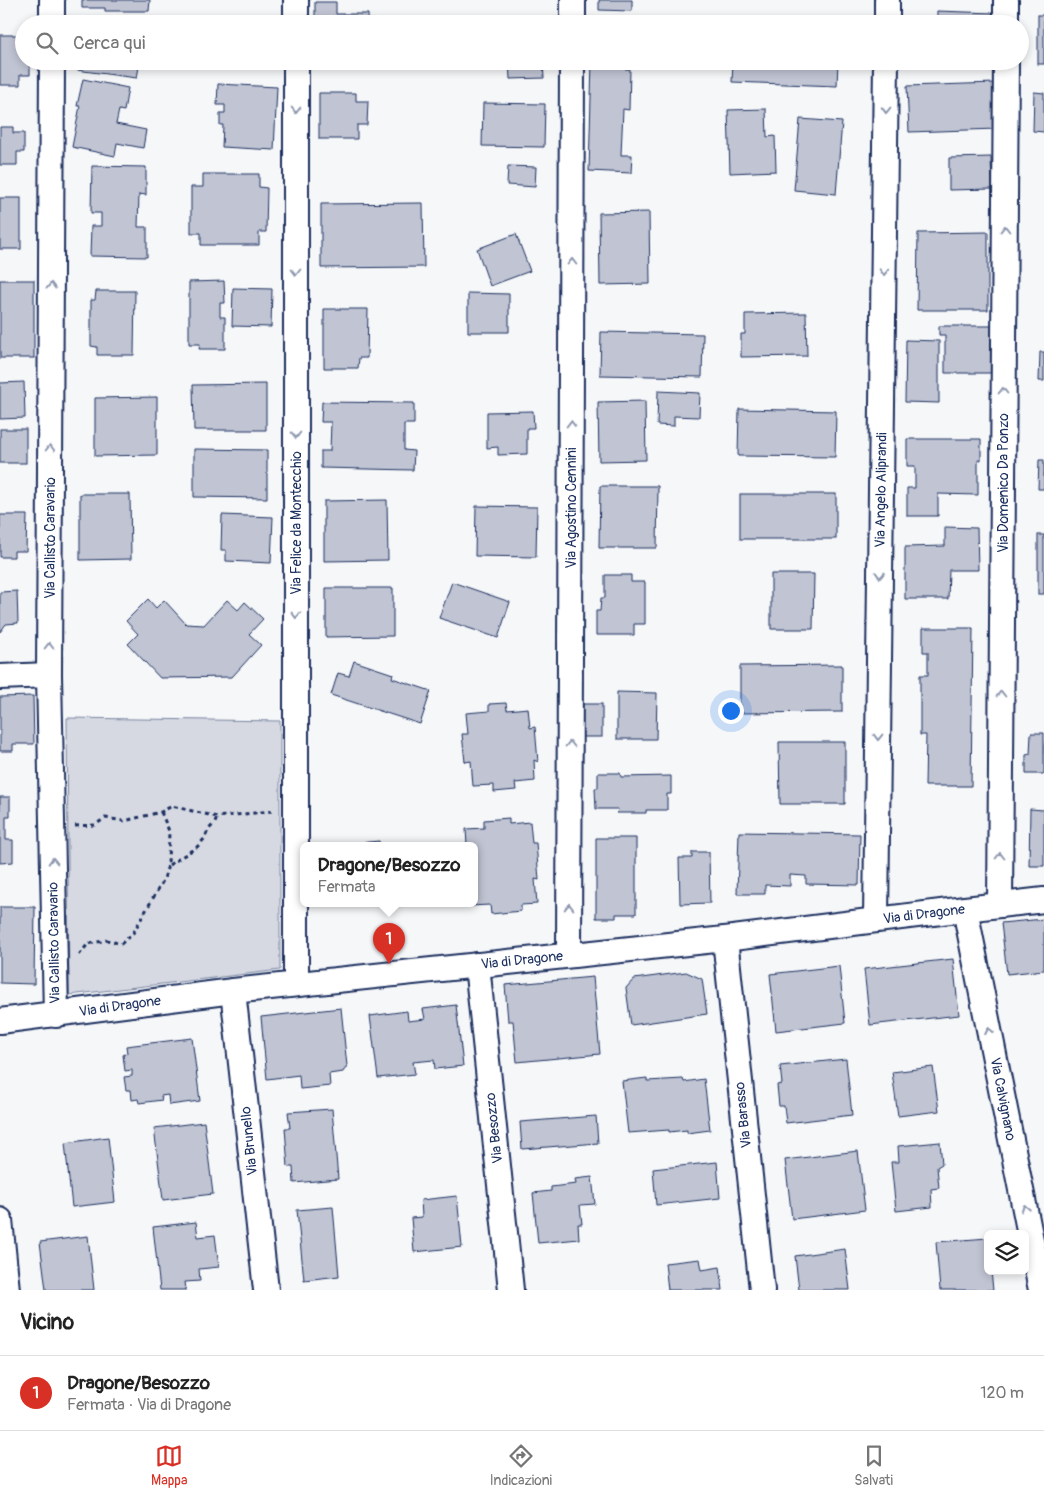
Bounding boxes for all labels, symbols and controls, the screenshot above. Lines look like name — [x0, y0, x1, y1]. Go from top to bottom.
search box — [15, 15, 1029, 70]
icon: search — [33, 29, 61, 57]
text: Cerca qui — [73, 31, 145, 55]
one-way arrow — [291, 106, 301, 114]
one-way arrow — [880, 106, 891, 114]
one-way arrow — [999, 225, 1010, 233]
one-way arrow — [567, 257, 577, 265]
one-way arrow — [291, 269, 301, 277]
one-way arrow — [878, 269, 889, 277]
one-way arrow — [46, 282, 56, 290]
one-way arrow — [998, 387, 1009, 395]
street label: Via Domenico Da Ponzo — [995, 413, 1012, 553]
one-way arrow — [566, 420, 576, 428]
one-way arrow — [291, 432, 301, 439]
street label: Via Angelo Aliprandi — [871, 432, 891, 548]
one-way arrow — [45, 444, 55, 452]
street label: Via Agostino Cennini — [563, 447, 580, 568]
street label: Via Felice da Montecchio — [288, 451, 305, 595]
street label: Via Callisto Caravario — [42, 477, 59, 599]
one-way arrow — [875, 572, 885, 579]
one-way arrow — [291, 612, 301, 619]
one-way arrow — [44, 642, 54, 650]
one-way arrow — [996, 690, 1006, 698]
your location — [718, 698, 744, 724]
one-way arrow — [873, 734, 883, 742]
one-way arrow — [565, 740, 575, 748]
popup — [300, 842, 478, 907]
one-way arrow — [995, 852, 1005, 860]
text: Dragone/Besozzo — [318, 853, 460, 877]
one-way arrow — [48, 857, 58, 864]
text: Fermata — [318, 877, 375, 897]
street label: Via Callisto Caravario — [44, 882, 64, 1004]
street label: Via di Dragone — [882, 901, 966, 927]
one-way arrow — [564, 902, 575, 910]
pin: 1 — [373, 923, 405, 964]
street label: Via di Dragone — [480, 947, 564, 973]
street label: Via di Dragone — [78, 992, 162, 1020]
one-way arrow — [984, 1027, 995, 1036]
street label: Via Calvignano — [987, 1056, 1019, 1143]
street label: Via Barasso — [731, 1081, 755, 1149]
street label: Via Besozzo — [482, 1091, 506, 1164]
street label: Via Brunello — [237, 1105, 261, 1176]
one-way arrow — [1020, 1203, 1030, 1212]
map controls — [984, 1230, 1029, 1275]
button: layers — [984, 1230, 1029, 1275]
text: Vicino — [20, 1309, 74, 1336]
text: Dragone/Besozzo — [67, 1371, 210, 1395]
text: 1 — [33, 1383, 39, 1403]
text: 120 m — [980, 1383, 1024, 1403]
text: Fermata · Via di Dragone — [67, 1395, 231, 1415]
tab: Mappa — [151, 1442, 187, 1489]
tab: Indicazioni — [490, 1442, 552, 1489]
tab: Salvati — [854, 1442, 893, 1489]

